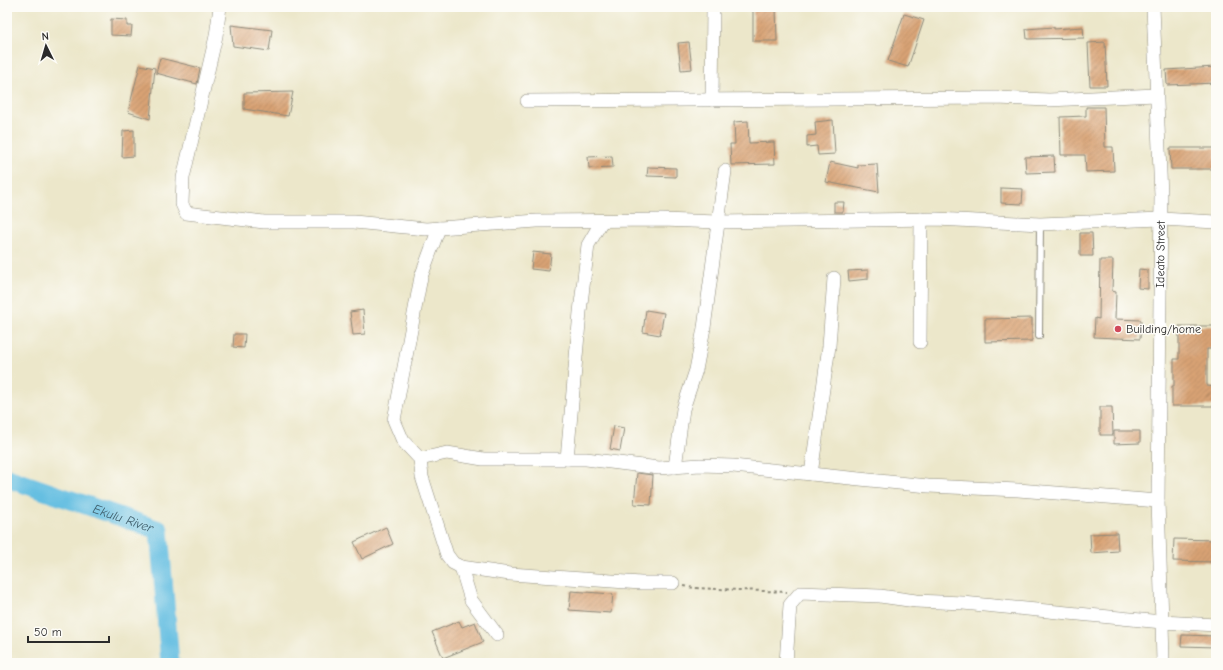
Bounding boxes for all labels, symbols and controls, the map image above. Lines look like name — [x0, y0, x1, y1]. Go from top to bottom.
north arrow — [26, 26, 66, 66]
text: N — [41, 30, 49, 43]
street label: Ideato Street — [1153, 220, 1168, 288]
place label: Building/home — [1126, 322, 1201, 336]
marker: Building/home — [1113, 324, 1123, 334]
water label: Ekulu River — [91, 501, 156, 535]
scale bar — [28, 618, 109, 644]
text: 50 m — [34, 625, 62, 639]

